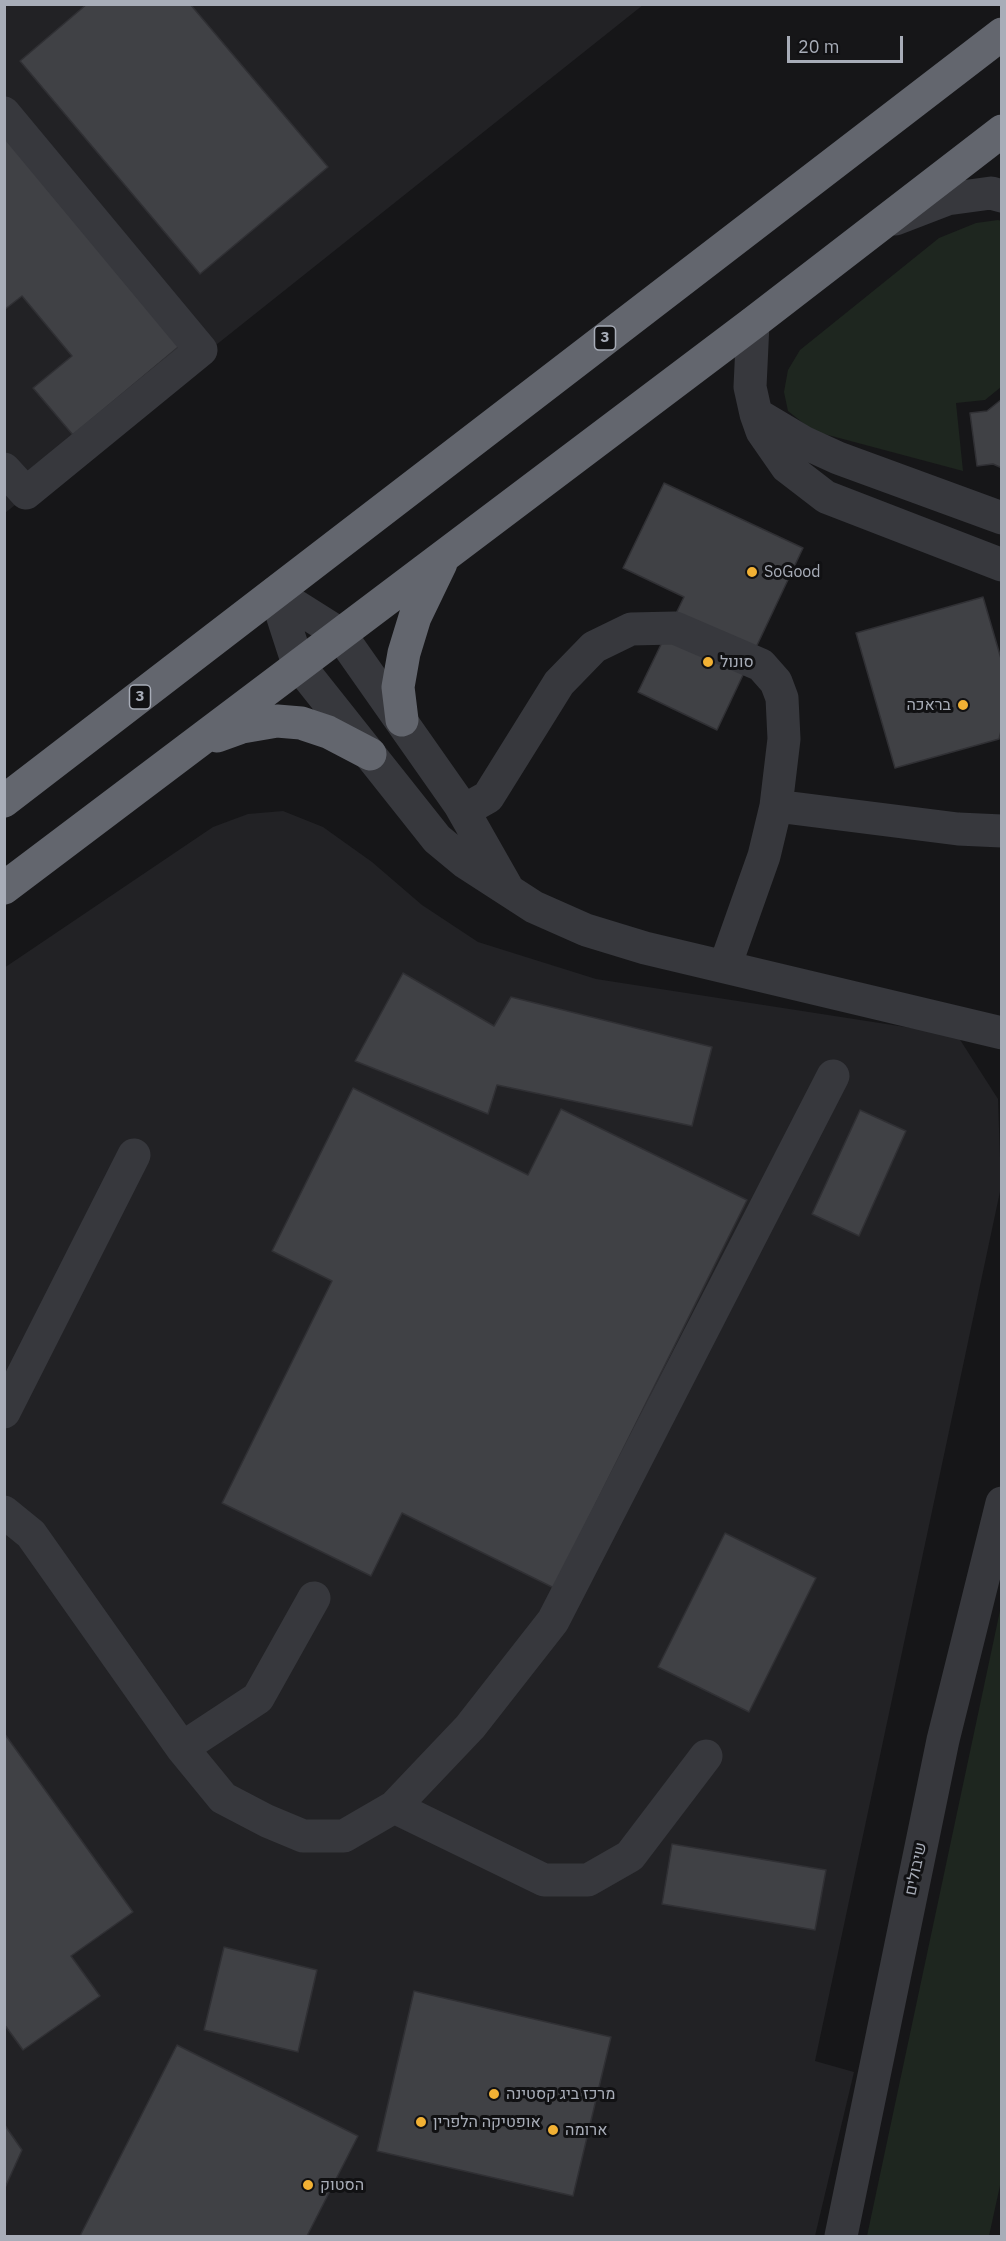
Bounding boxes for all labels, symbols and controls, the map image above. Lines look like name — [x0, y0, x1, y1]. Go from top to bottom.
scale bar — [790, 24, 906, 62]
text: 20 m — [798, 35, 840, 58]
road number: 3 — [594, 326, 616, 350]
place label: SoGood — [764, 562, 821, 582]
marker: SoGood — [745, 565, 759, 579]
place label: סונול — [720, 652, 754, 672]
marker: סונול — [701, 655, 715, 669]
road number: 3 — [130, 685, 150, 709]
place label: בראכה — [906, 695, 951, 715]
marker: בראכה — [956, 698, 970, 712]
street label: שיבולים — [901, 1841, 931, 1897]
place label: מרכז ביג קסטינה — [506, 2084, 615, 2104]
marker: מרכז ביג קסטינה — [487, 2087, 501, 2101]
place label: אופטיקה הלפרין — [433, 2112, 541, 2132]
marker: אופטיקה הלפרין — [414, 2115, 428, 2129]
place label: ארומה — [565, 2120, 607, 2140]
marker: ארומה — [546, 2123, 560, 2137]
place label: הסטוק — [320, 2175, 364, 2195]
marker: הסטוק — [301, 2178, 315, 2192]

